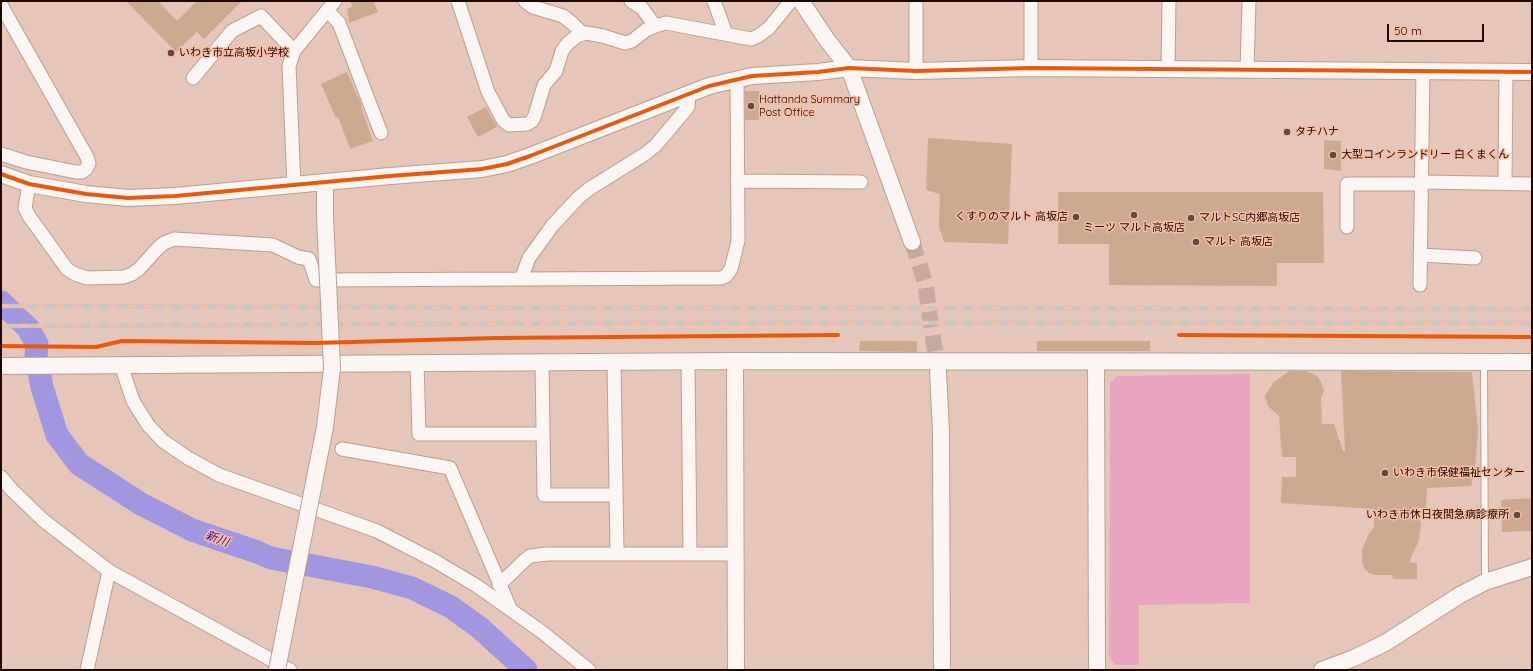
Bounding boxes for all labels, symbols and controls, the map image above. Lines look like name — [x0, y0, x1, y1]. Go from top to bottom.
scale bar — [1389, 16, 1486, 42]
text: 50 m — [1394, 23, 1422, 38]
place label: いわき市立高坂小学校 — [179, 46, 289, 60]
marker: いわき市立高坂小学校 — [166, 48, 176, 58]
place label: Hattanda Summary Post Office — [759, 93, 860, 119]
marker: Hattanda Summary Post Office — [746, 101, 756, 111]
place label: タチハナ — [1295, 125, 1339, 139]
marker: タチハナ — [1282, 127, 1292, 137]
place label: 大型コインランドリー 白くまくん — [1341, 148, 1509, 162]
marker: 大型コインランドリー 白くまくん — [1328, 150, 1338, 160]
place label: くすりのマルト 高坂店 — [955, 210, 1068, 224]
marker: ミーツ マルト高坂店 — [1129, 210, 1139, 220]
place label: マルトSC内郷高坂店 — [1199, 211, 1300, 225]
marker: くすりのマルト 高坂店 — [1071, 212, 1081, 222]
marker: マルトSC内郷高坂店 — [1186, 213, 1196, 223]
place label: ミーツ マルト高坂店 — [1083, 221, 1185, 235]
place label: マルト 高坂店 — [1204, 235, 1273, 249]
marker: マルト 高坂店 — [1191, 237, 1201, 247]
place label: いわき市保健福祉センター — [1393, 466, 1525, 480]
marker: いわき市保健福祉センター — [1380, 468, 1390, 478]
place label: いわき市休日夜間急病診療所 — [1366, 508, 1509, 522]
marker: いわき市休日夜間急病診療所 — [1512, 510, 1522, 520]
water label: 新川 — [203, 528, 231, 550]

